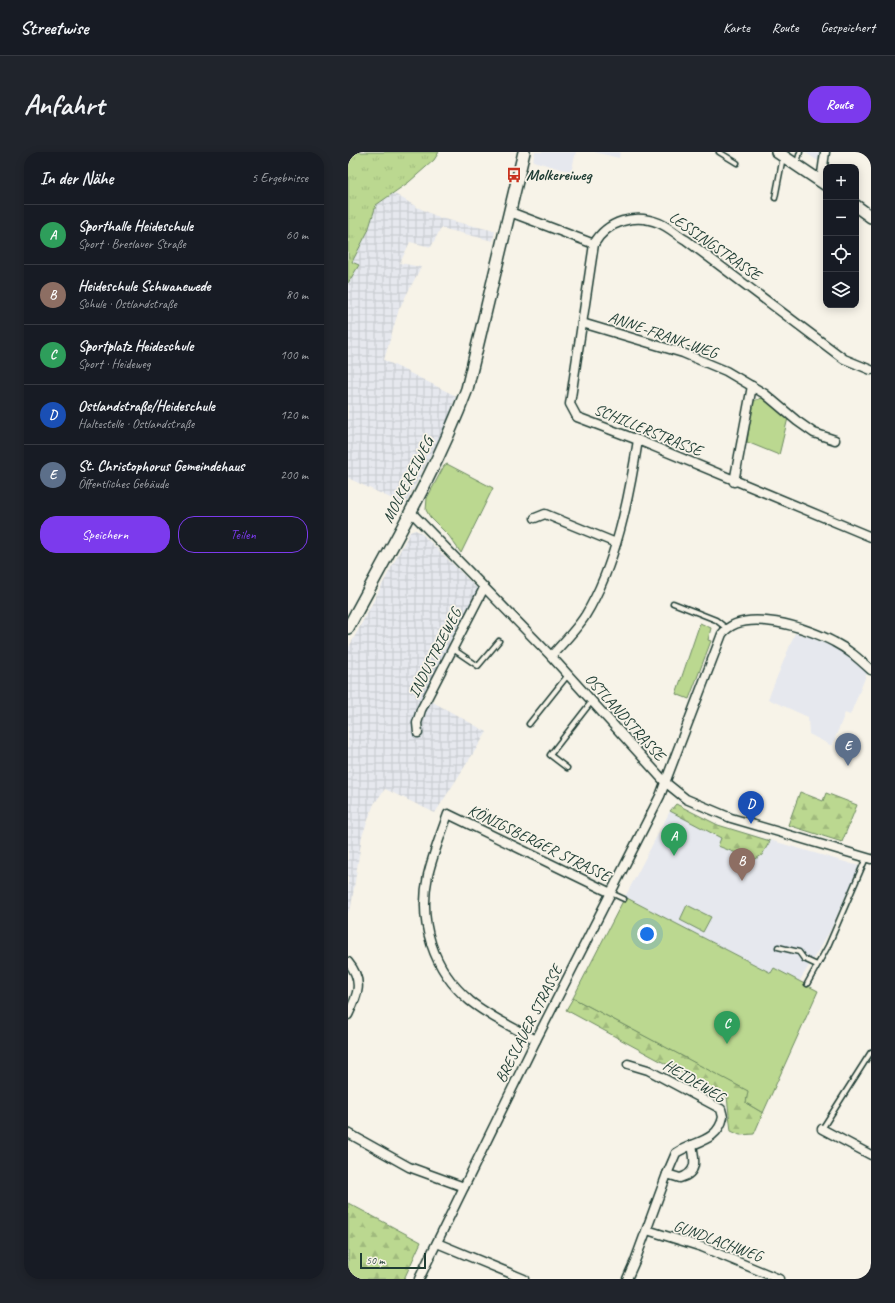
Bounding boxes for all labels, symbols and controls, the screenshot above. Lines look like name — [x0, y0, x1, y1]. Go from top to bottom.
text: Streetwise — [20, 16, 88, 40]
text: Karte — [723, 19, 750, 36]
text: Route — [772, 19, 798, 36]
text: Gespeichert — [820, 19, 875, 36]
button: Route — [808, 86, 871, 123]
text: Anfahrt — [24, 87, 104, 122]
map controls — [823, 164, 859, 308]
button: + — [823, 164, 859, 200]
place label: Molkereiweg — [526, 165, 593, 185]
bus stop icon: Molkereiweg — [505, 166, 523, 184]
text: In der Nähe — [40, 168, 113, 189]
text: 5 Ergebnisse — [252, 170, 308, 186]
button: − — [823, 200, 859, 236]
street label: LESSINGSTRASSE — [665, 207, 767, 287]
text: Sporthalle Heideschule — [78, 217, 193, 236]
text: A — [50, 227, 56, 243]
text: 60 m — [286, 227, 308, 243]
text: Sport · Breslauer Straße — [78, 236, 186, 252]
button: locate — [823, 236, 859, 272]
button: layers — [823, 272, 859, 308]
text: Heideschule Schwanewede — [78, 277, 211, 296]
text: B — [50, 287, 56, 303]
text: 80 m — [286, 287, 308, 303]
text: Schule · Ostlandstraße — [78, 296, 177, 312]
street label: ANNE-FRANK-WEG — [606, 307, 722, 364]
text: Sportplatz Heideschule — [78, 337, 193, 356]
text: C — [50, 347, 56, 363]
text: 100 m — [280, 347, 308, 363]
text: Sport · Heideweg — [78, 356, 150, 372]
text: Ostlandstraße/Heideschule — [78, 397, 215, 416]
street label: SCHILLERSTRASSE — [591, 399, 707, 462]
text: D — [49, 407, 57, 423]
text: 120 m — [280, 407, 308, 423]
text: Haltestelle · Ostlandstraße — [78, 416, 194, 432]
street label: MOLKEREIWEG — [378, 432, 439, 526]
text: St. Christophorus Gemeindehaus — [78, 457, 244, 476]
text: E — [50, 467, 56, 483]
text: 200 m — [280, 467, 308, 483]
text: Öffentliches Gebäude — [78, 476, 168, 492]
button: Speichern — [40, 516, 170, 553]
button: Teilen — [178, 516, 308, 553]
street label: INDUSTRIEWEG — [404, 603, 467, 701]
street label: OSTLANDSTRASSE — [581, 669, 671, 767]
pin: E — [835, 733, 861, 766]
pin: D — [738, 791, 764, 824]
street label: KÖNIGSBERGER STRASSE — [465, 800, 615, 887]
pin: A — [661, 823, 687, 856]
pin: B — [729, 848, 755, 881]
your location — [637, 924, 657, 944]
street label: BRESLAUER STRASSE — [491, 960, 568, 1086]
pin: C — [714, 1011, 740, 1044]
street label: HEIDEWEG — [660, 1055, 730, 1108]
street label: GUNDLACHWEG — [671, 1216, 767, 1267]
scale bar — [360, 1251, 426, 1270]
text: 50 m — [366, 1253, 385, 1267]

